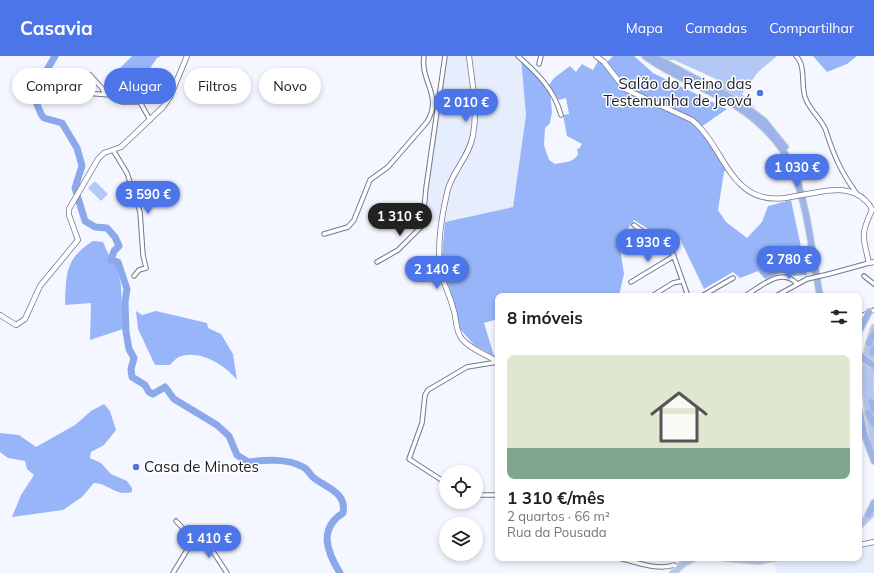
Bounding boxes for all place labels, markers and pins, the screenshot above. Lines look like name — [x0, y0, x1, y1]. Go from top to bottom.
place label: Salão do Reino das Testemunha de Jeová — [603, 74, 752, 110]
marker: Salão do Reino das Testemunha de Jeová — [755, 88, 765, 98]
pin: 2 010 € — [429, 89, 503, 123]
pin: 1 030 € — [760, 154, 834, 188]
pin: 3 590 € — [111, 181, 185, 215]
pin: 1 310 € — [363, 203, 437, 237]
pin: 1 930 € — [611, 229, 685, 263]
pin: 2 780 € — [752, 246, 826, 280]
pin: 2 140 € — [400, 256, 474, 290]
place label: Casa de Minotes — [144, 457, 259, 476]
marker: Casa de Minotes — [131, 462, 141, 472]
pin: 1 410 € — [172, 525, 246, 559]

